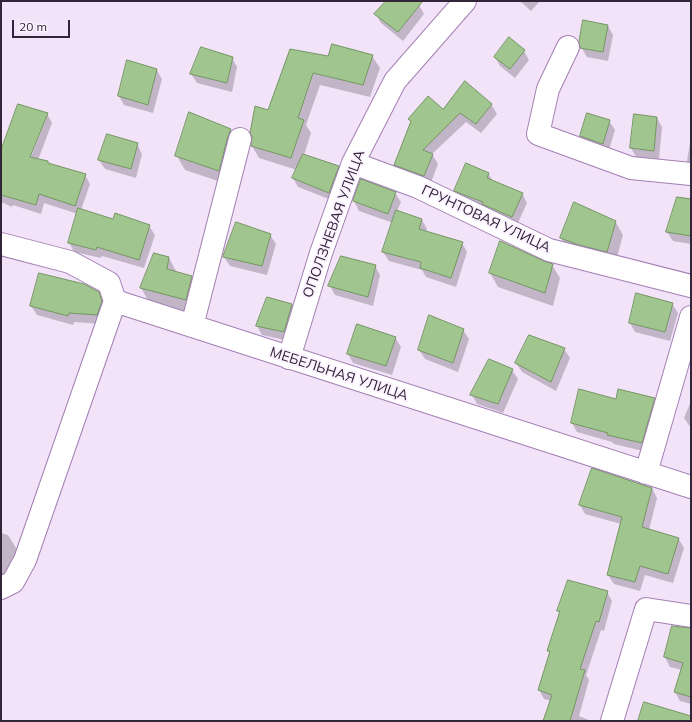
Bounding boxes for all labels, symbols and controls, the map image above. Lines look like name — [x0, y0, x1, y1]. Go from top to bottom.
scale bar — [14, 12, 72, 38]
text: 20 m — [19, 19, 47, 34]
street label: ОПОЛЗНЕВАЯ УЛИЦА — [299, 148, 369, 300]
street label: ГРУНТОВАЯ УЛИЦА — [419, 182, 553, 256]
street label: МЕБЕЛЬНАЯ УЛИЦА — [268, 344, 410, 404]

